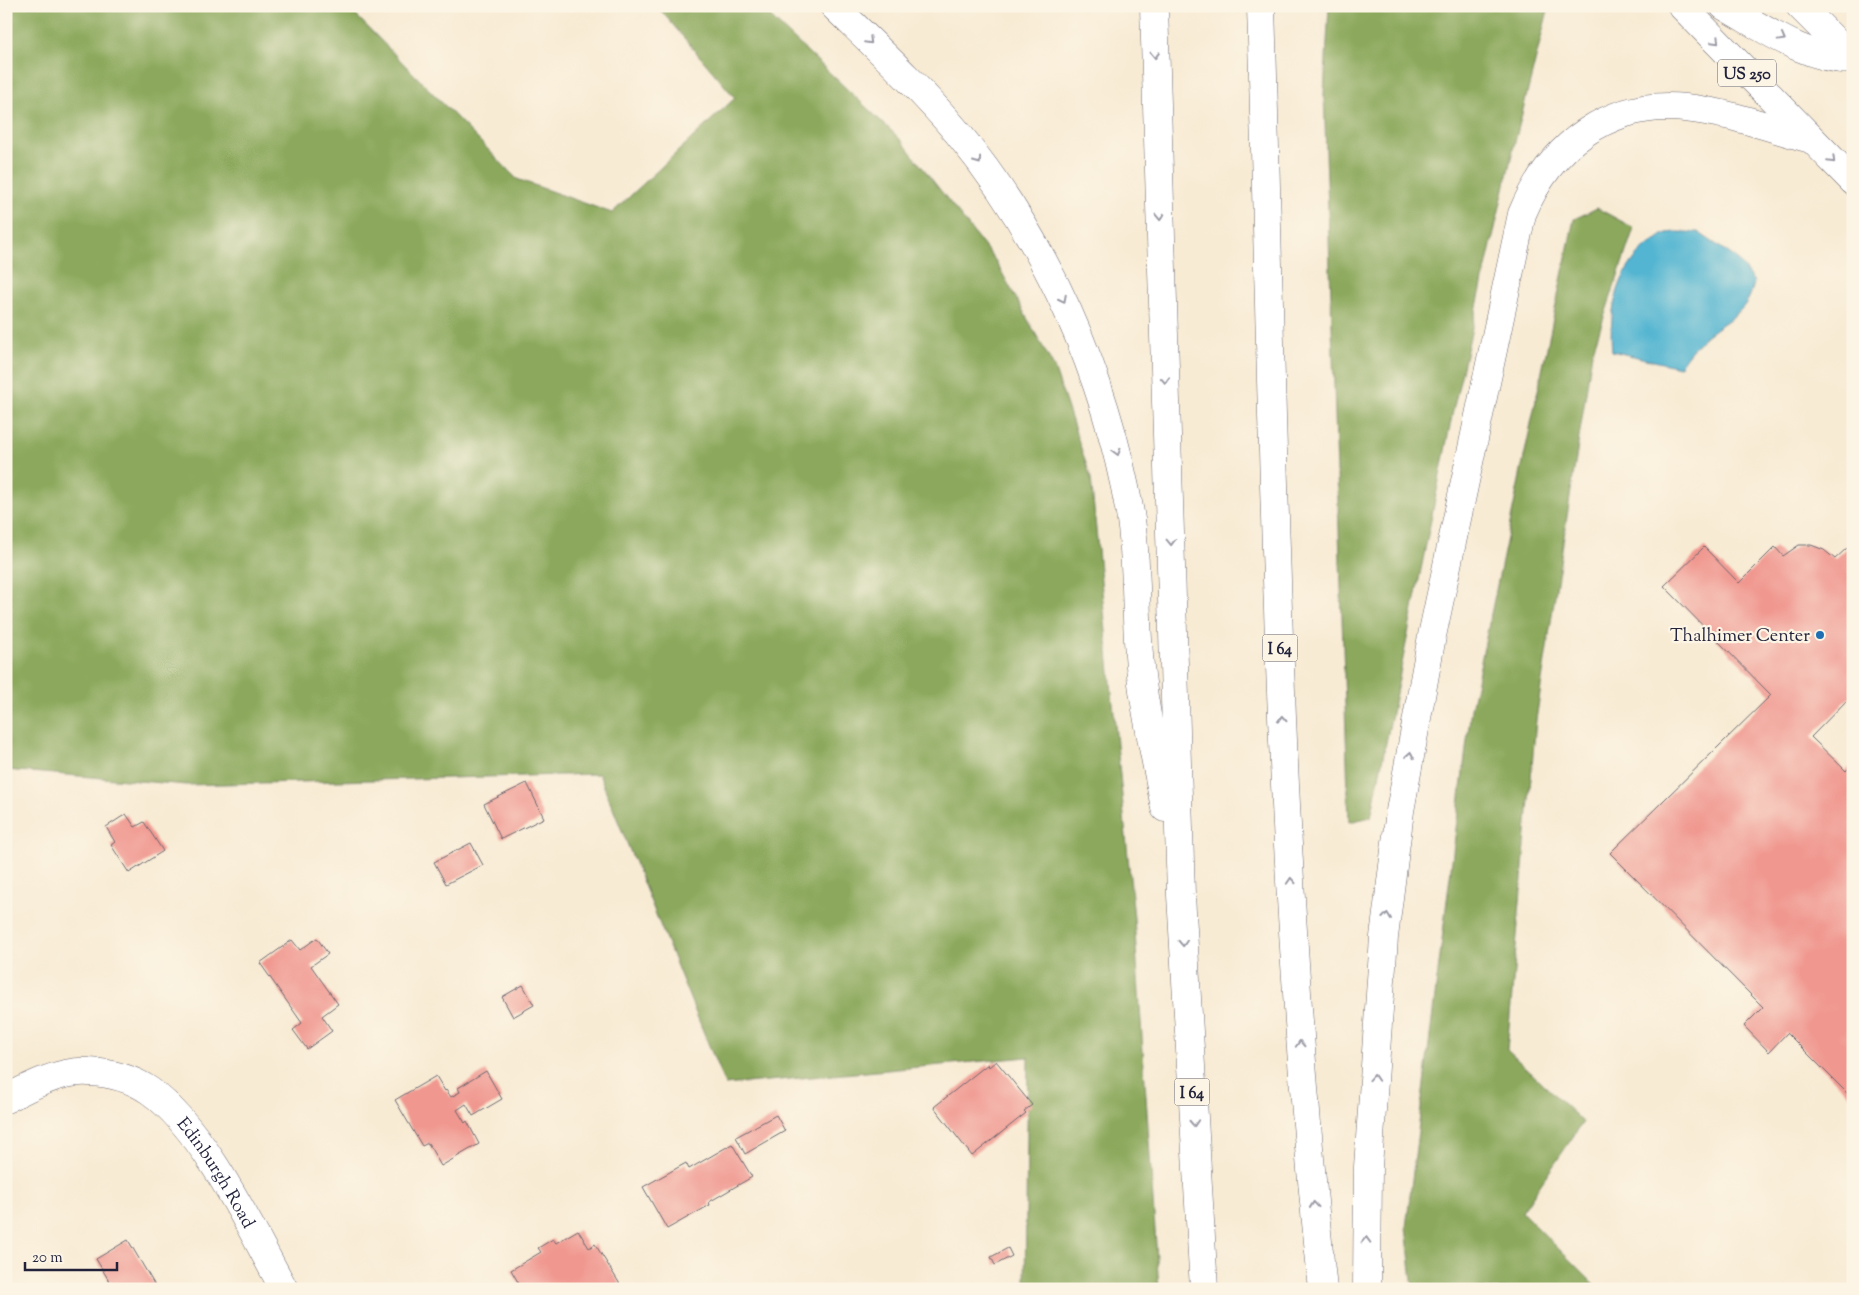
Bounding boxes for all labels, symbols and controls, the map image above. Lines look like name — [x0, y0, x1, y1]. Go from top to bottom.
one-way arrow — [1776, 32, 1785, 42]
one-way arrow — [863, 35, 872, 44]
one-way arrow — [1710, 36, 1719, 45]
one-way arrow — [1150, 52, 1160, 59]
road number: US 250 — [1718, 59, 1776, 86]
one-way arrow — [1826, 154, 1835, 163]
one-way arrow — [972, 155, 981, 165]
one-way arrow — [1155, 214, 1165, 222]
one-way arrow — [1057, 294, 1067, 303]
one-way arrow — [1160, 376, 1170, 384]
one-way arrow — [1111, 448, 1121, 456]
one-way arrow — [1165, 538, 1176, 546]
place label: Thalhimer Center — [1670, 624, 1810, 650]
marker: Thalhimer Center — [1814, 629, 1826, 641]
road number: I 64 — [1262, 634, 1298, 661]
one-way arrow — [1276, 715, 1287, 723]
one-way arrow — [1405, 751, 1415, 759]
one-way arrow — [1285, 877, 1296, 885]
one-way arrow — [1381, 911, 1392, 919]
one-way arrow — [1178, 939, 1189, 947]
one-way arrow — [1295, 1039, 1306, 1047]
one-way arrow — [1368, 1073, 1379, 1081]
road number: I 64 — [1174, 1078, 1210, 1106]
street label: Edinburgh Road — [169, 1113, 260, 1234]
one-way arrow — [1189, 1119, 1200, 1127]
one-way arrow — [1309, 1201, 1320, 1209]
one-way arrow — [1361, 1236, 1371, 1244]
scale bar — [25, 1240, 118, 1272]
text: 20 m — [32, 1248, 63, 1269]

